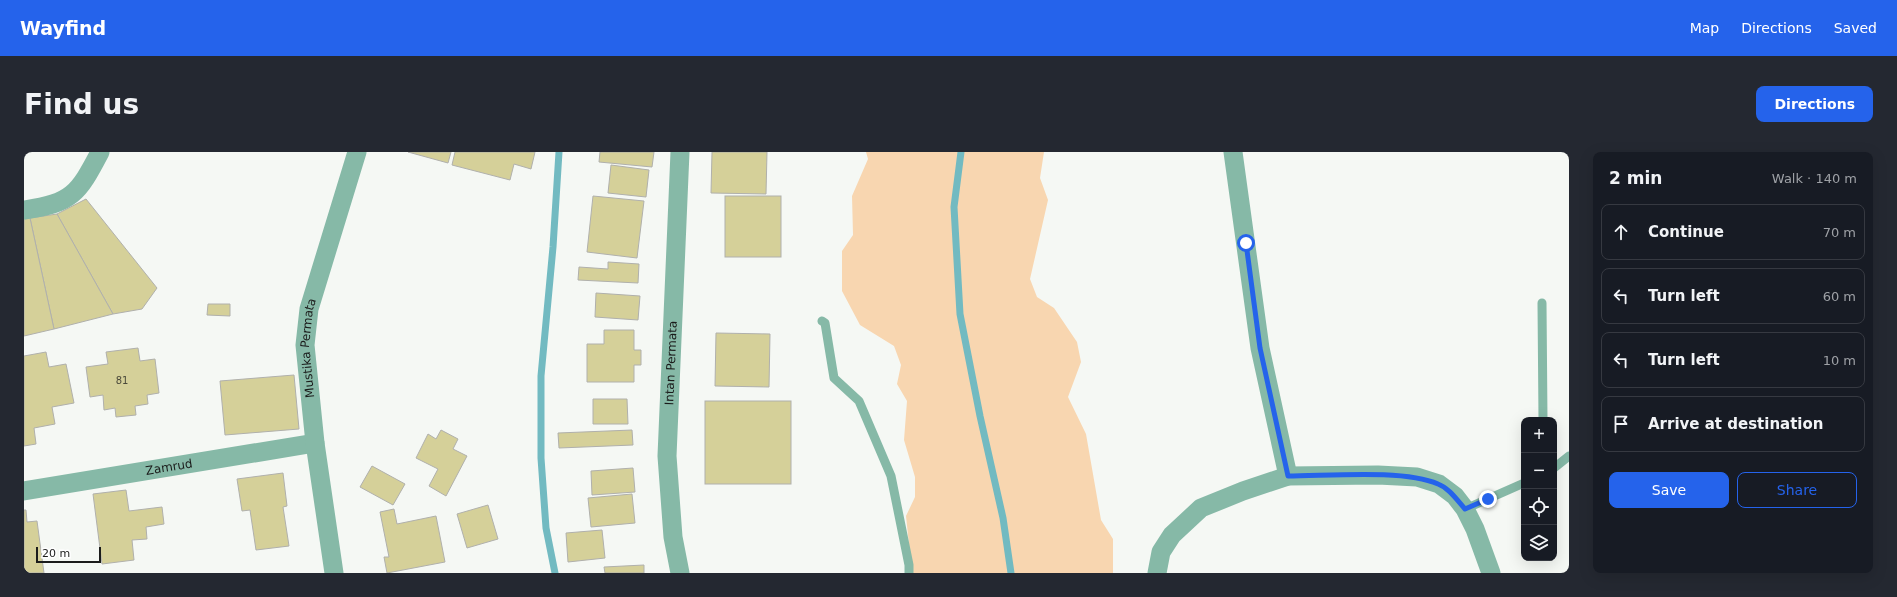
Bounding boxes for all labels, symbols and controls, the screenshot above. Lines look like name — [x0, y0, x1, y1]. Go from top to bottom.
text: Wayfind — [20, 17, 106, 39]
text: Map — [1690, 20, 1719, 36]
text: Directions — [1741, 20, 1812, 36]
text: Saved — [1834, 20, 1877, 36]
button: Directions — [1756, 86, 1873, 122]
text: Find us — [24, 88, 139, 121]
text: 2 min — [1609, 168, 1662, 188]
text: Walk · 140 m — [1772, 171, 1857, 186]
icon: ahead — [1610, 221, 1632, 243]
text: Continue — [1648, 223, 1724, 241]
text: 70 m — [1823, 225, 1856, 240]
route start — [1237, 234, 1255, 252]
icon: left — [1610, 285, 1632, 307]
text: Turn left — [1648, 287, 1720, 305]
text: 60 m — [1823, 289, 1856, 304]
street label: Mustika Permata — [298, 296, 319, 398]
street label: Intan Permata — [662, 320, 680, 406]
icon: left — [1610, 349, 1632, 371]
text: Turn left — [1648, 351, 1720, 369]
text: 10 m — [1823, 353, 1856, 368]
house number: 81 — [116, 375, 128, 386]
icon: arrive — [1610, 413, 1632, 435]
text: Arrive at destination — [1648, 415, 1823, 433]
map controls — [1521, 417, 1557, 561]
button: + — [1521, 417, 1557, 453]
button: − — [1521, 453, 1557, 489]
street label: Zamrud — [144, 456, 194, 478]
button: Save — [1609, 472, 1729, 508]
button: Share — [1737, 472, 1857, 508]
button: locate — [1521, 489, 1557, 525]
route end — [1479, 490, 1497, 508]
button: layers — [1521, 525, 1557, 561]
scale bar — [36, 545, 101, 564]
text: 20 m — [42, 547, 70, 560]

